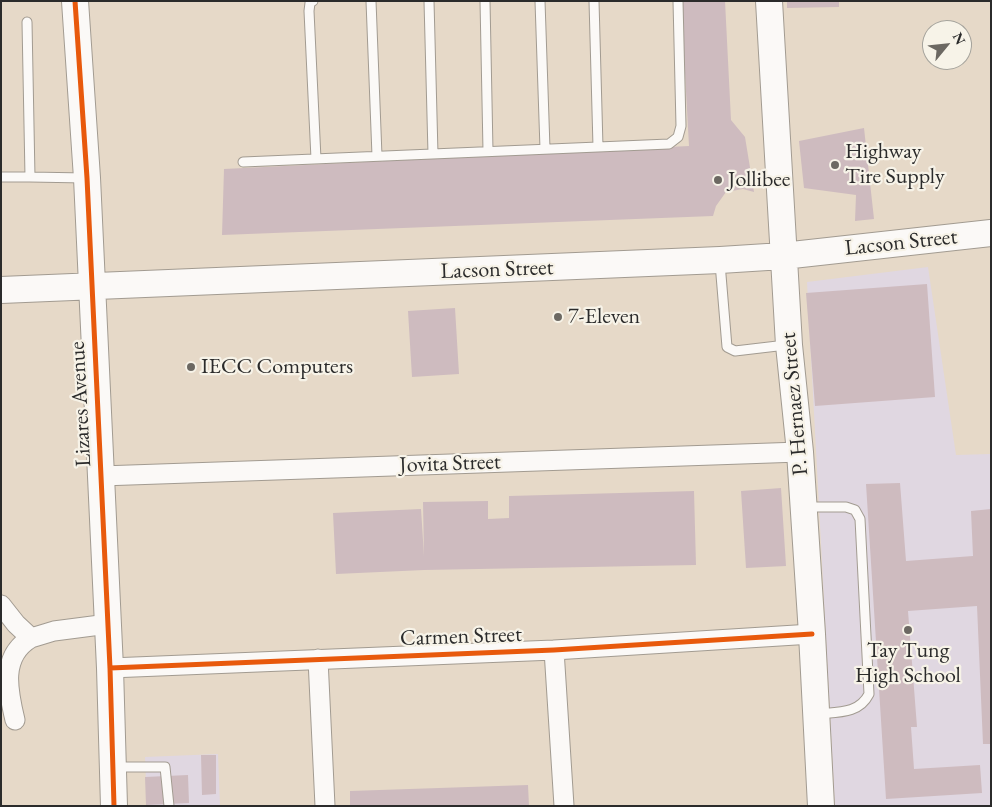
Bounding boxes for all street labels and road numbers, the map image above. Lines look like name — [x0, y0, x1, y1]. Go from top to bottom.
street label: Lacson Street — [843, 224, 959, 262]
street label: Lacson Street — [440, 255, 554, 285]
street label: P. Hernaez Street — [776, 331, 814, 477]
street label: Lizares Avenue — [65, 340, 97, 468]
street label: Jovita Street — [399, 449, 501, 479]
street label: Carmen Street — [400, 622, 522, 652]

